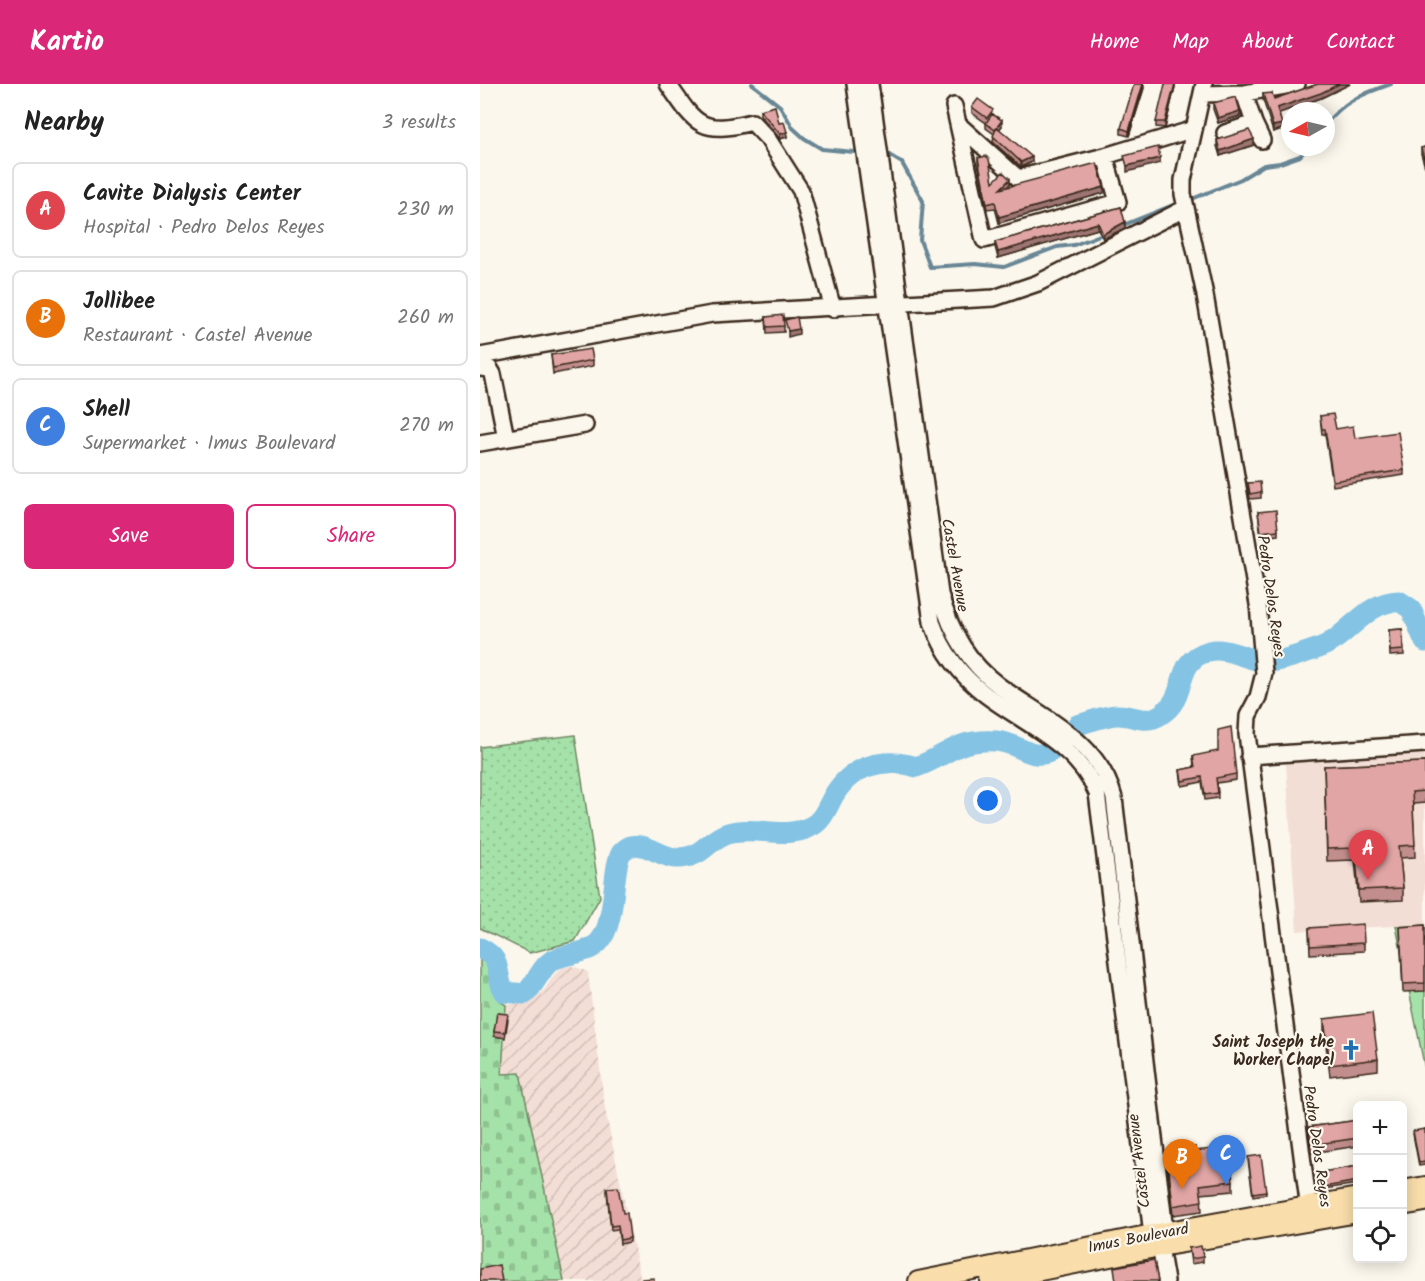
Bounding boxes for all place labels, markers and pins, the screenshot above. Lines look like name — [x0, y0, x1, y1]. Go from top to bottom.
pin: A — [1348, 830, 1388, 880]
place label: Saint Joseph the Worker Chapel — [1212, 1030, 1335, 1073]
church icon: Saint Joseph the Worker Chapel — [1339, 1038, 1363, 1062]
pin: C — [1206, 1136, 1246, 1185]
pin: B — [1162, 1140, 1202, 1189]

